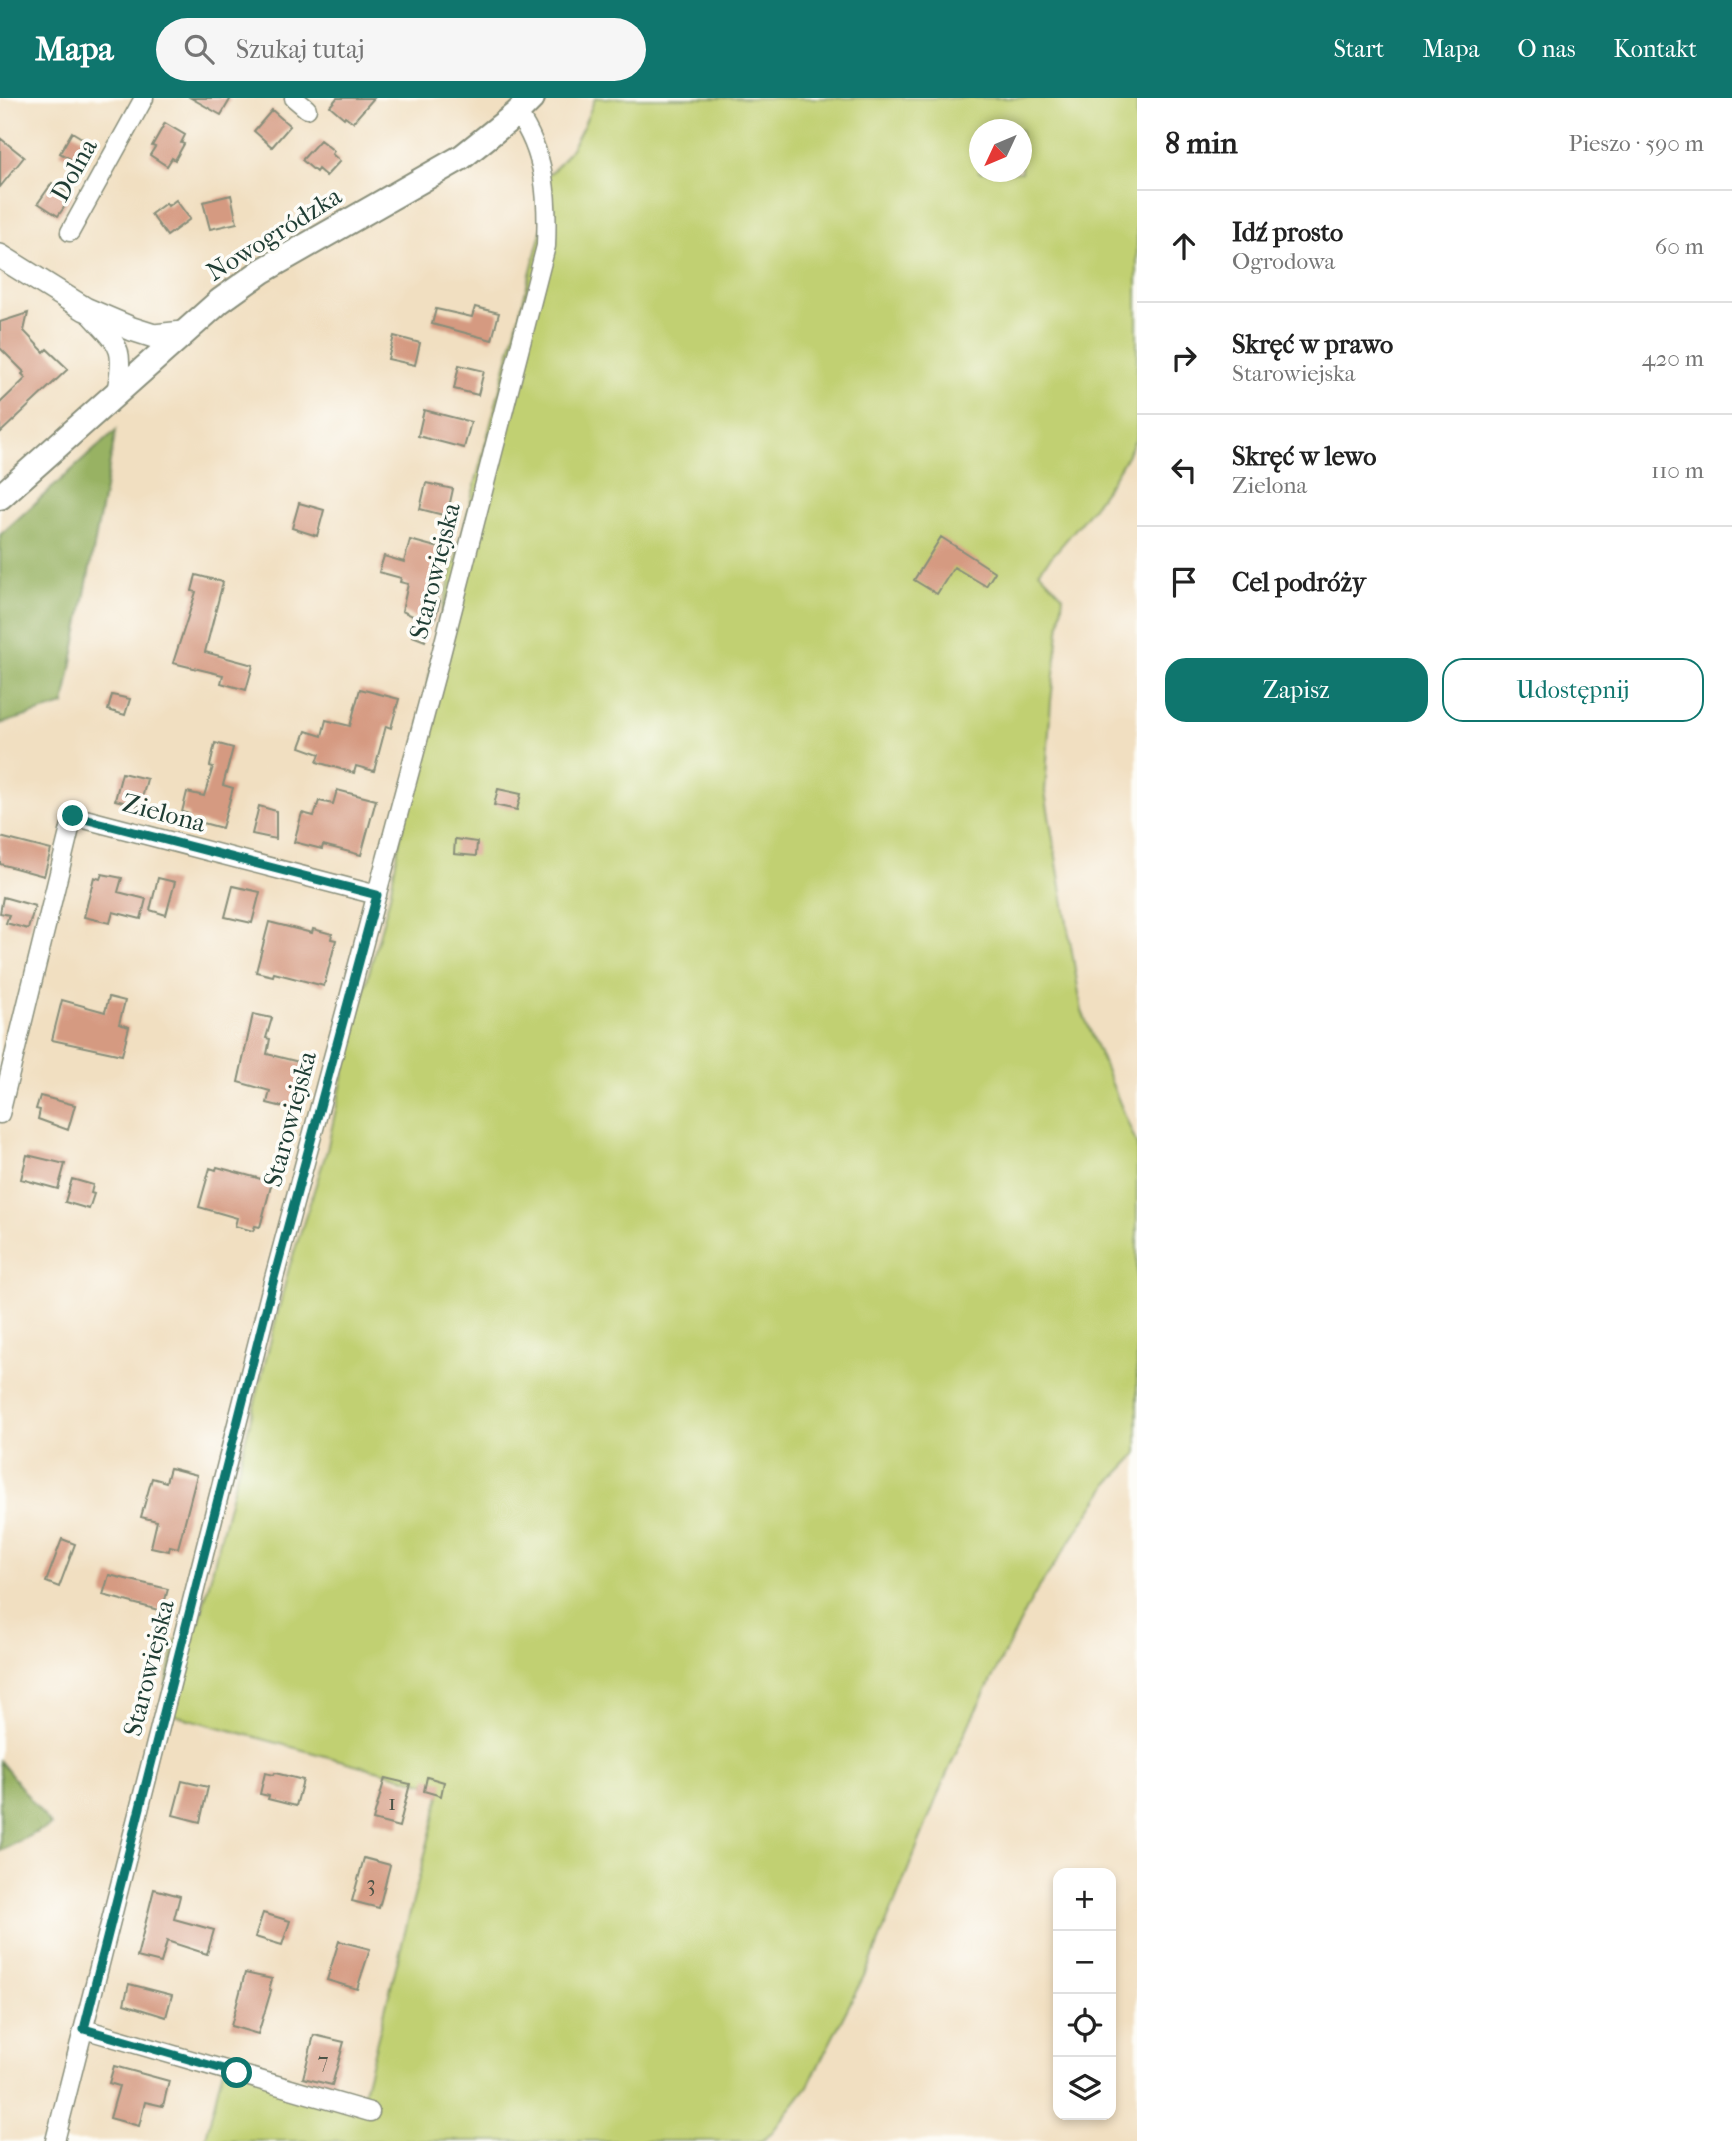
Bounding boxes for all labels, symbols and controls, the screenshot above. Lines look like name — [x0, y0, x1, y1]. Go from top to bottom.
search box — [156, 18, 646, 81]
text: Mapa — [35, 30, 114, 69]
icon: search — [180, 30, 218, 68]
text: Szukaj tutaj — [236, 34, 365, 65]
text: Start — [1333, 35, 1384, 63]
text: Mapa — [1422, 35, 1480, 63]
text: O nas — [1518, 35, 1576, 63]
text: Kontakt — [1614, 35, 1697, 63]
north arrow — [969, 119, 1032, 182]
text: 8 min — [1165, 126, 1238, 161]
text: Pieszo · 590 m — [1569, 130, 1704, 157]
street label: Dolna — [44, 132, 104, 207]
street label: Nowogródzka — [201, 180, 348, 288]
text: Idź prosto — [1232, 217, 1343, 248]
icon: ahead — [1165, 227, 1203, 265]
text: 60 m — [1655, 233, 1704, 260]
text: Ogrodowa — [1232, 248, 1335, 275]
text: Skręć w prawo — [1232, 329, 1393, 360]
icon: right — [1165, 339, 1203, 377]
text: 420 m — [1642, 345, 1704, 372]
text: Starowiejska — [1232, 360, 1356, 387]
text: Skręć w lewo — [1232, 441, 1376, 472]
icon: left — [1165, 451, 1203, 489]
text: 110 m — [1651, 457, 1704, 484]
text: Zielona — [1232, 472, 1307, 499]
street label: Starowiejska — [403, 499, 467, 642]
icon: arrive — [1165, 563, 1203, 601]
text: Cel podróży — [1232, 567, 1366, 598]
button: Zapisz — [1165, 658, 1428, 722]
button: Udostępnij — [1442, 658, 1704, 722]
street label: Zielona — [119, 787, 210, 839]
route end — [57, 800, 88, 831]
street label: Starowiejska — [257, 1047, 323, 1190]
street label: Starowiejska — [117, 1596, 181, 1739]
house number: 1 — [388, 1789, 396, 1816]
map controls — [1053, 1868, 1116, 2120]
button: + — [1053, 1868, 1116, 1931]
house number: 3 — [366, 1870, 376, 1897]
button: − — [1053, 1931, 1116, 1994]
button: locate — [1053, 1994, 1116, 2057]
house number: 7 — [317, 2047, 329, 2074]
route start — [221, 2057, 252, 2088]
button: layers — [1053, 2057, 1116, 2120]

